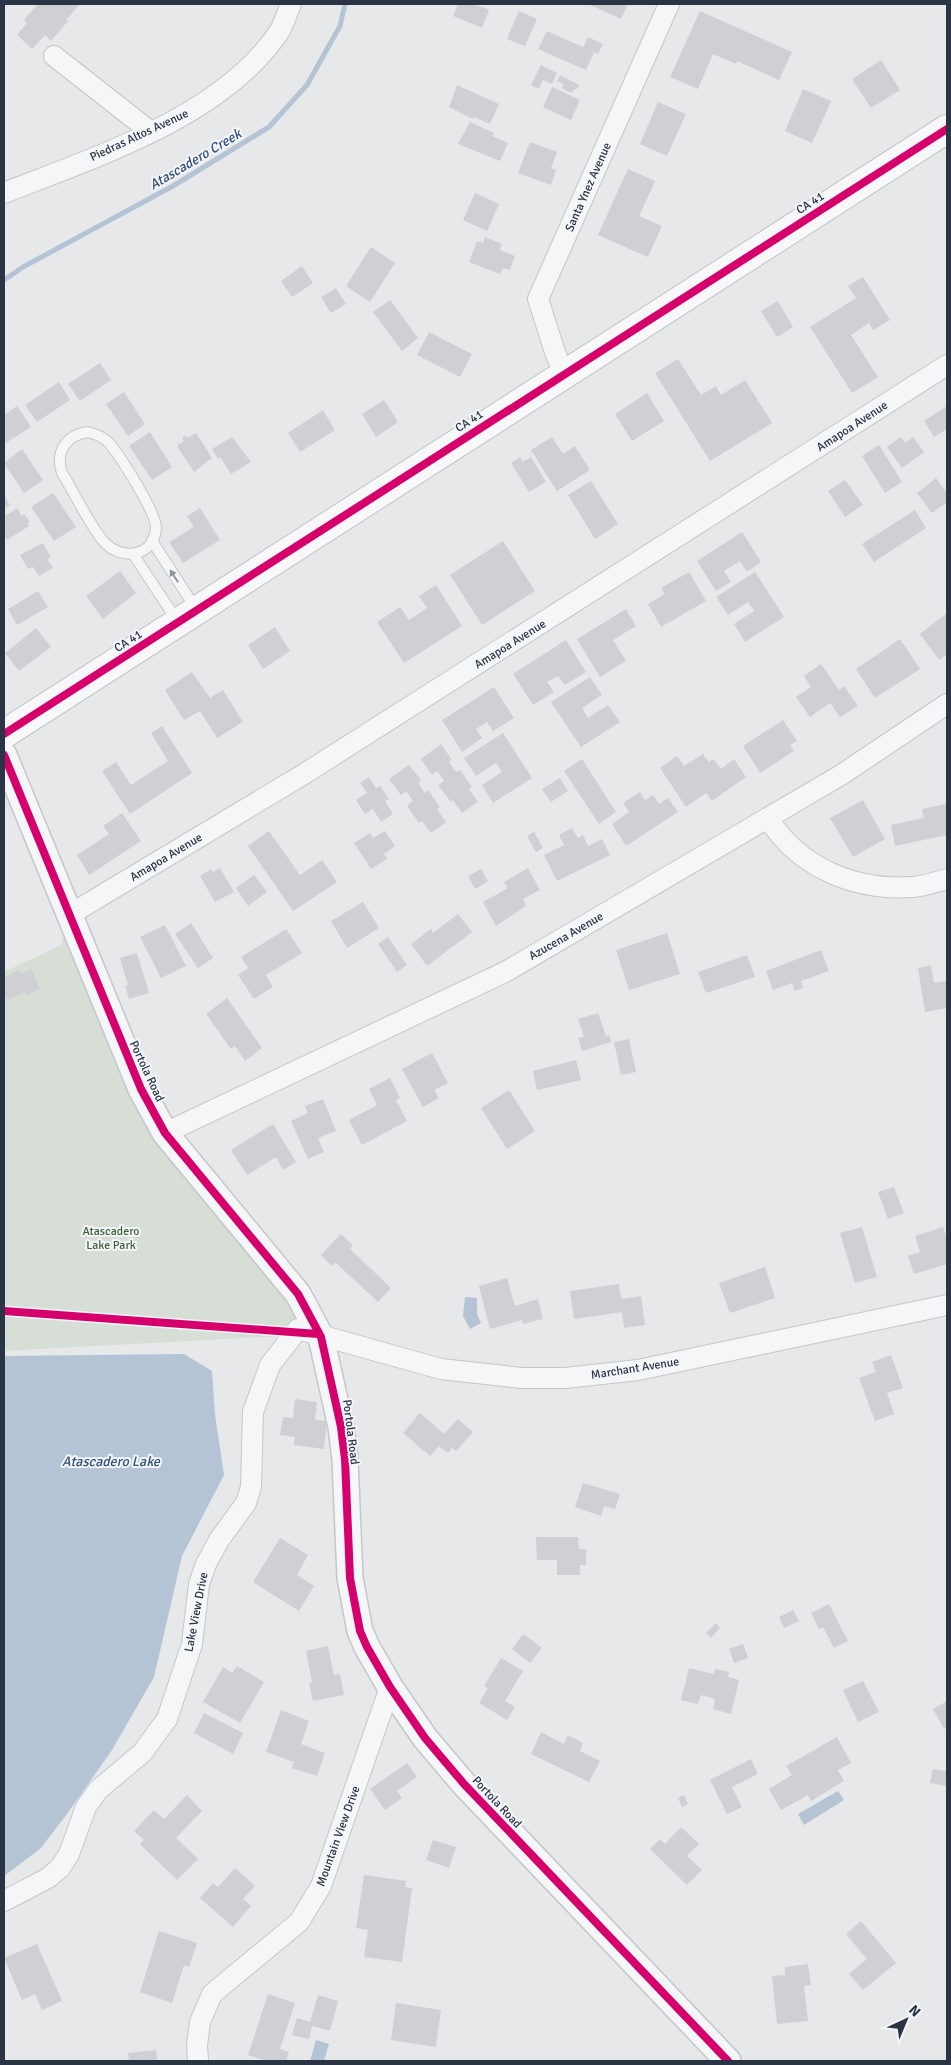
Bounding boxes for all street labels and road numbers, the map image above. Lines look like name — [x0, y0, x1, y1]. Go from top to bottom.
street label: Piedras Altos Avenue — [88, 106, 191, 165]
street label: Santa Ynez Avenue — [562, 140, 615, 234]
street label: CA 41 — [794, 189, 827, 218]
street label: Amapoa Avenue — [814, 398, 891, 455]
street label: CA 41 — [453, 407, 486, 436]
street label: Amapoa Avenue — [472, 616, 549, 672]
street label: CA 41 — [112, 627, 145, 656]
street label: Amapoa Avenue — [127, 830, 205, 885]
street label: Azucena Avenue — [526, 909, 606, 964]
street label: Portola Road — [126, 1038, 167, 1104]
street label: Marchant Avenue — [590, 1354, 680, 1383]
street label: Portola Road — [339, 1399, 362, 1466]
street label: Lake View Drive — [181, 1571, 212, 1653]
street label: Portola Road — [469, 1773, 525, 1831]
street label: Mountain View Drive — [313, 1784, 364, 1889]

